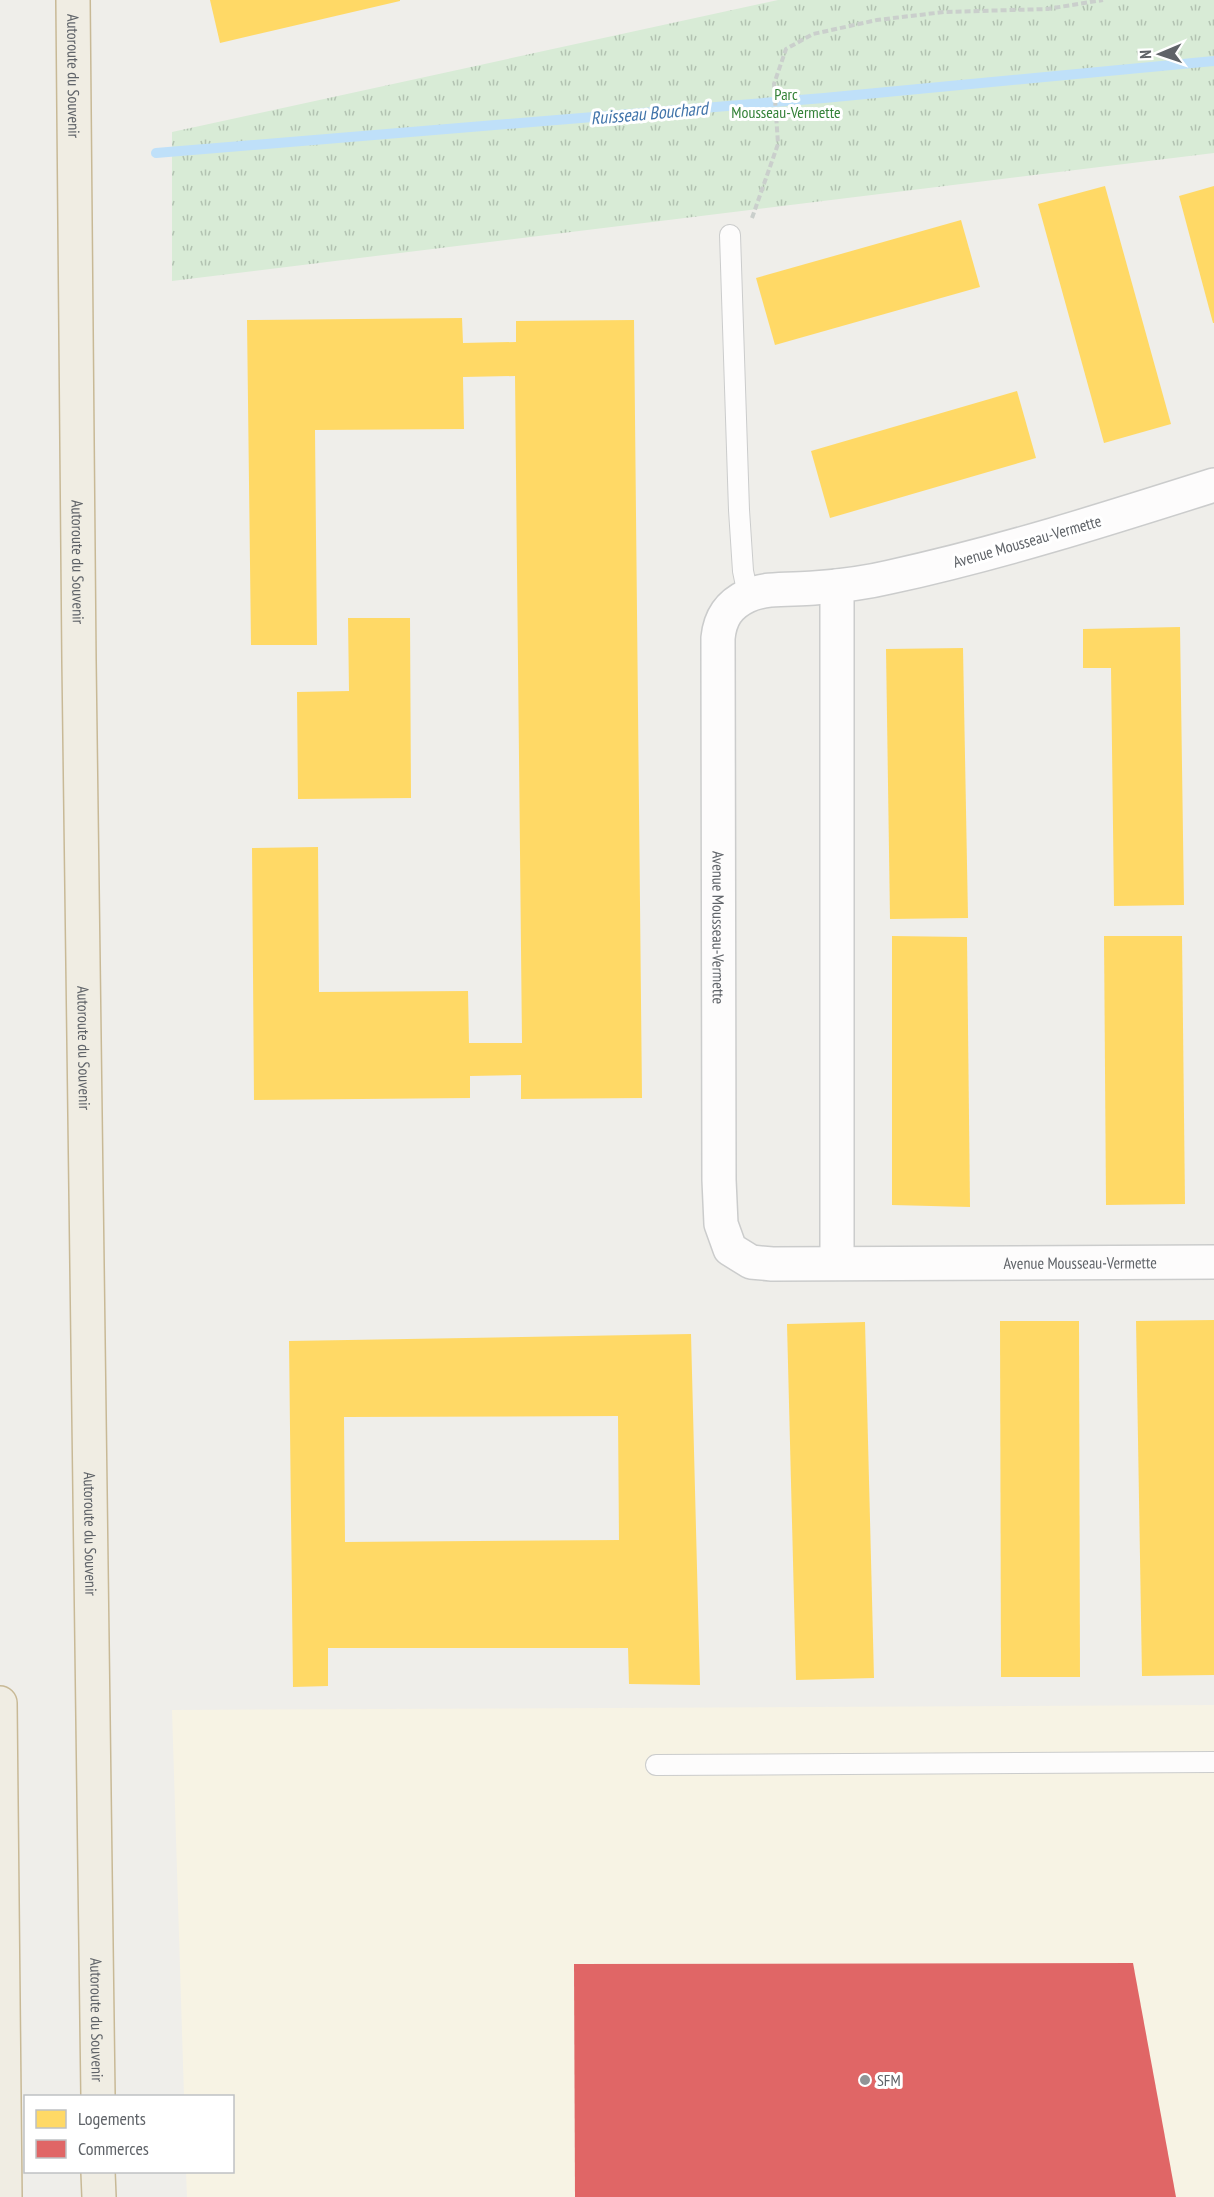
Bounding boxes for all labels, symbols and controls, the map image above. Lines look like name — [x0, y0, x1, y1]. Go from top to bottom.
street label: Autoroute du Souvenir — [63, 14, 84, 139]
north arrow — [1130, 24, 1190, 84]
text: N — [1135, 50, 1155, 59]
park label: Parc Mousseau-Vermette — [731, 84, 841, 122]
water label: Ruisseau Bouchard — [590, 96, 711, 130]
street label: Autoroute du Souvenir — [68, 500, 89, 625]
street label: Avenue Mousseau-Vermette — [951, 510, 1103, 572]
street label: Avenue Mousseau-Vermette — [708, 851, 729, 1004]
street label: Autoroute du Souvenir — [73, 986, 95, 1111]
street label: Avenue Mousseau-Vermette — [1003, 1252, 1157, 1273]
street label: Autoroute du Souvenir — [80, 1472, 101, 1597]
street label: Autoroute du Souvenir — [86, 1958, 108, 2083]
place label: SFM — [877, 2070, 901, 2090]
marker: SFM — [858, 2073, 872, 2087]
legend — [24, 2095, 234, 2173]
text: Logements — [78, 2107, 146, 2130]
text: Commerces — [78, 2137, 149, 2160]

